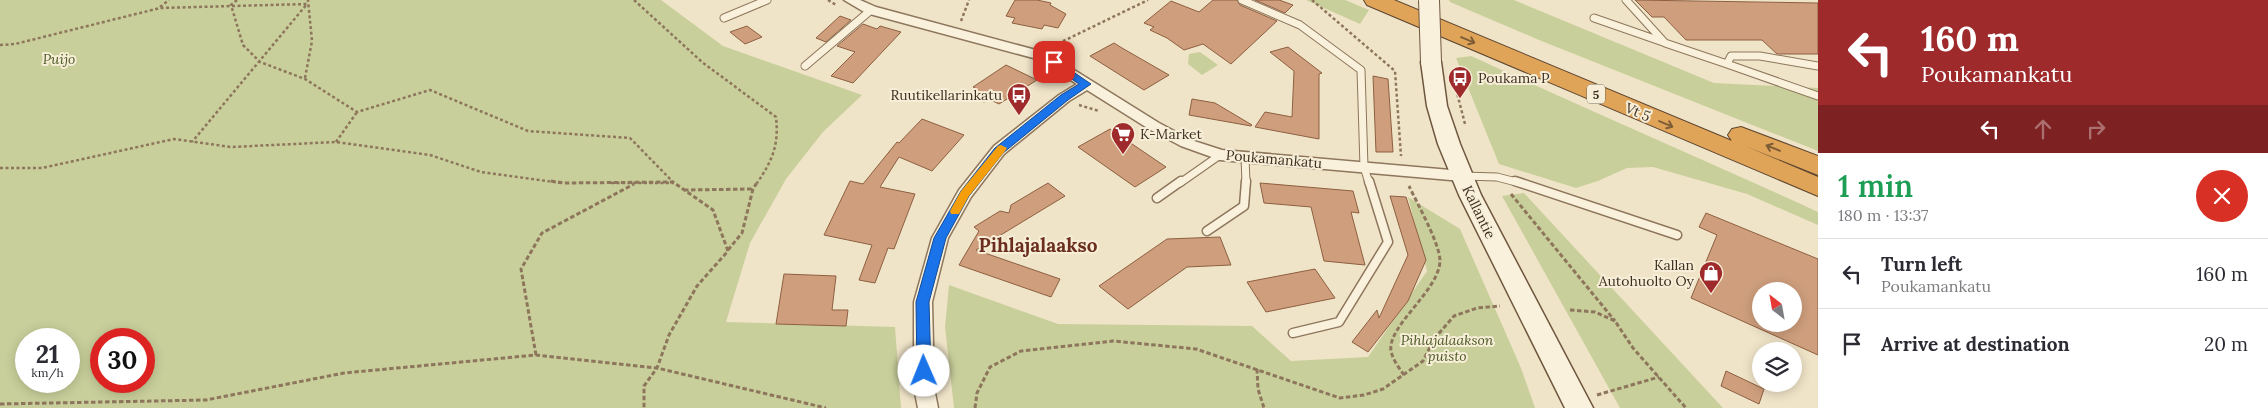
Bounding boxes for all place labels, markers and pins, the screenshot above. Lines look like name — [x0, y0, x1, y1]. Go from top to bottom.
pin — [1033, 41, 1075, 83]
bus stop icon: Poukama P — [1447, 65, 1473, 99]
place label: Poukama P — [1478, 69, 1550, 87]
bus stop icon: Ruutikellarinkatu — [1006, 82, 1032, 116]
place label: Ruutikellarinkatu — [890, 86, 1002, 104]
supermarket icon: K-Market — [1110, 121, 1136, 155]
place label: K-Market — [1140, 125, 1203, 143]
place label: Kallan Autohuolto Oy — [1598, 256, 1695, 290]
shop icon: Kallan Autohuolto Oy — [1698, 260, 1724, 294]

